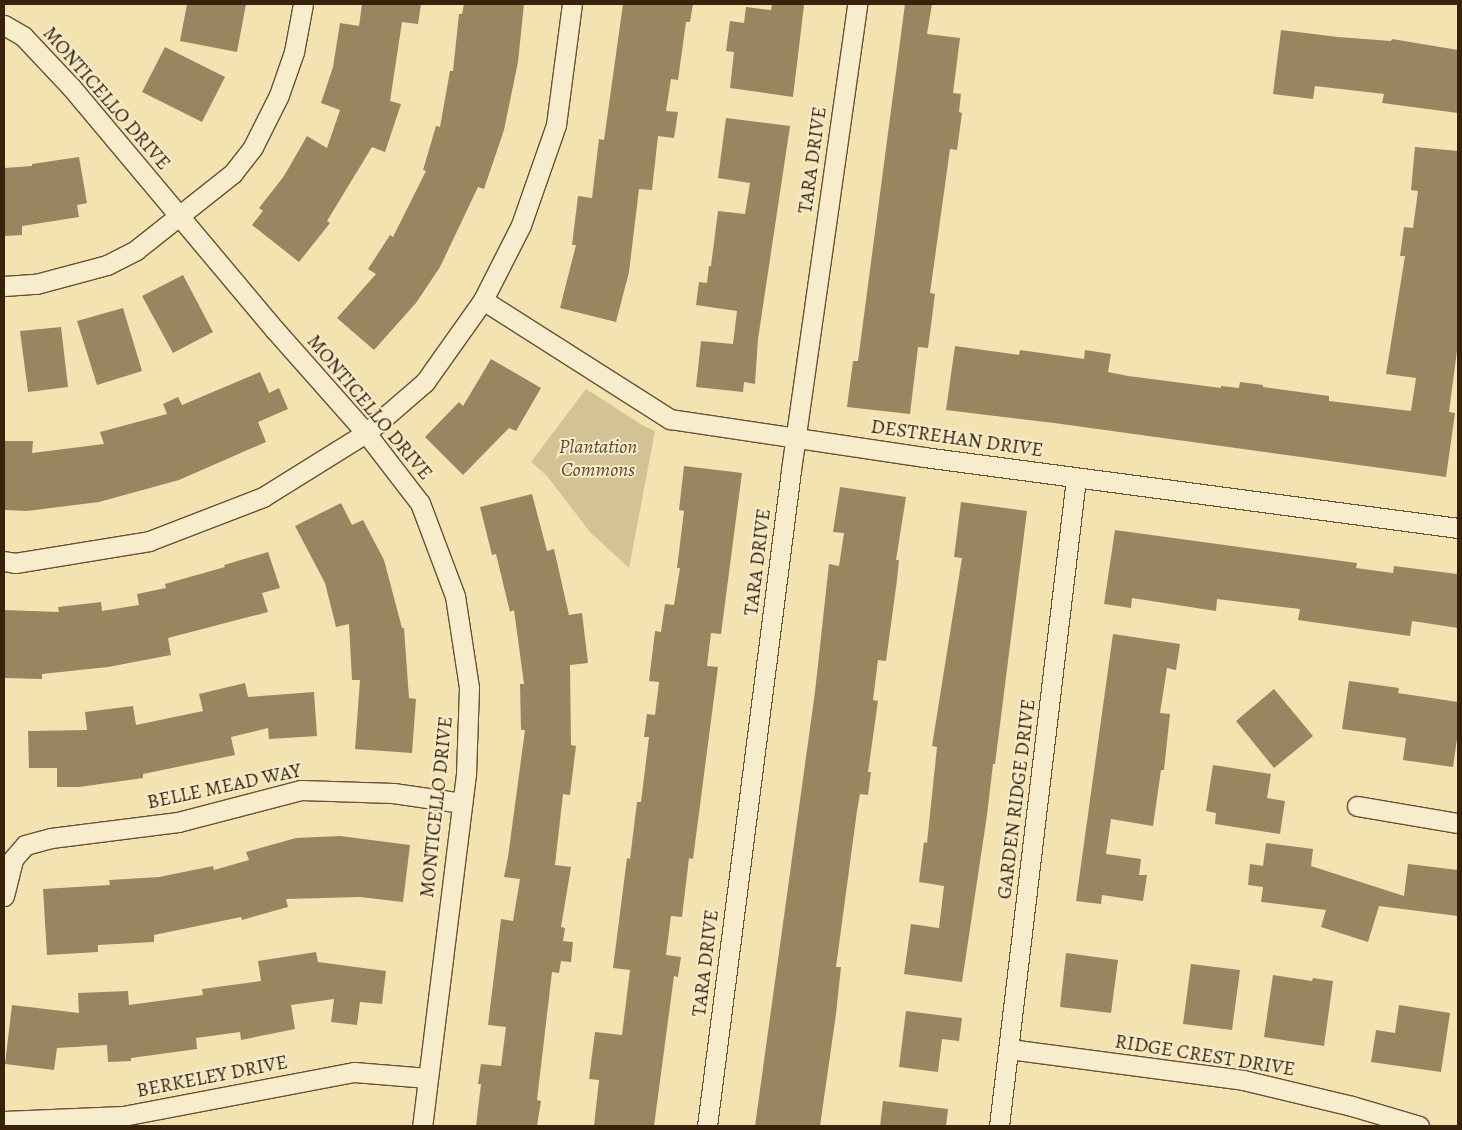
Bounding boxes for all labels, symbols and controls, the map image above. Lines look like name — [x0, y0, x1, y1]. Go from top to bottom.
street label: MONTICELLO DRIVE — [38, 21, 176, 175]
street label: TARA DRIVE — [793, 105, 831, 215]
street label: MONTICELLO DRIVE — [302, 329, 438, 485]
street label: DESTREHAN DRIVE — [869, 414, 1045, 462]
park label: Plantation Commons — [559, 435, 637, 482]
street label: TARA DRIVE — [739, 507, 775, 617]
street label: GARDEN RIDGE DRIVE — [992, 697, 1040, 901]
street label: MONTICELLO DRIVE — [415, 715, 457, 899]
street label: BELLE MEAD WAY — [145, 758, 303, 814]
street label: TARA DRIVE — [687, 908, 723, 1018]
street label: RIDGE CREST DRIVE — [1113, 1029, 1297, 1081]
street label: BERKELEY DRIVE — [134, 1050, 290, 1102]

